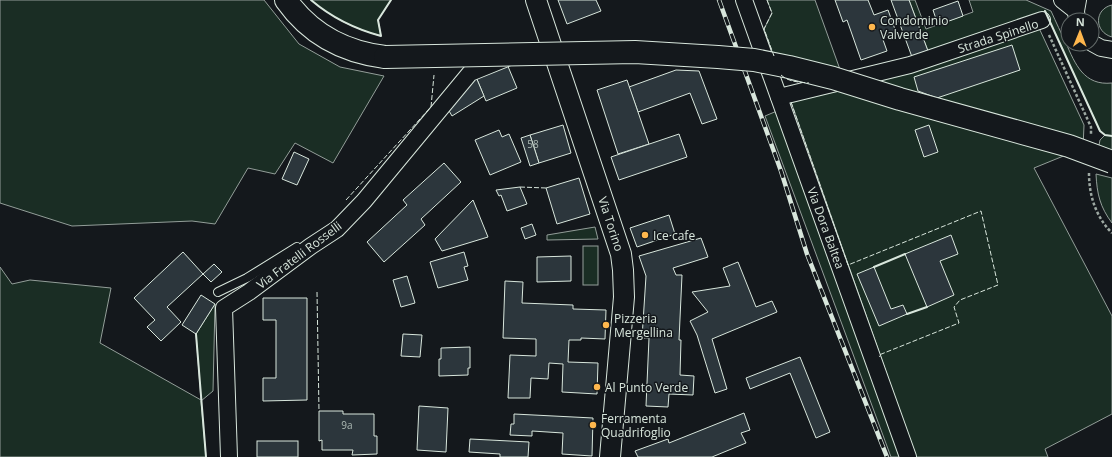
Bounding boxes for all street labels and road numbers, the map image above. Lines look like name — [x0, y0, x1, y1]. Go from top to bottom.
street label: Strada Spinello — [955, 15, 1041, 57]
street label: Via Dora Baltea — [803, 185, 849, 271]
street label: Via Torino — [594, 195, 628, 253]
street label: Via Fratelli Rosselli — [253, 217, 345, 293]

